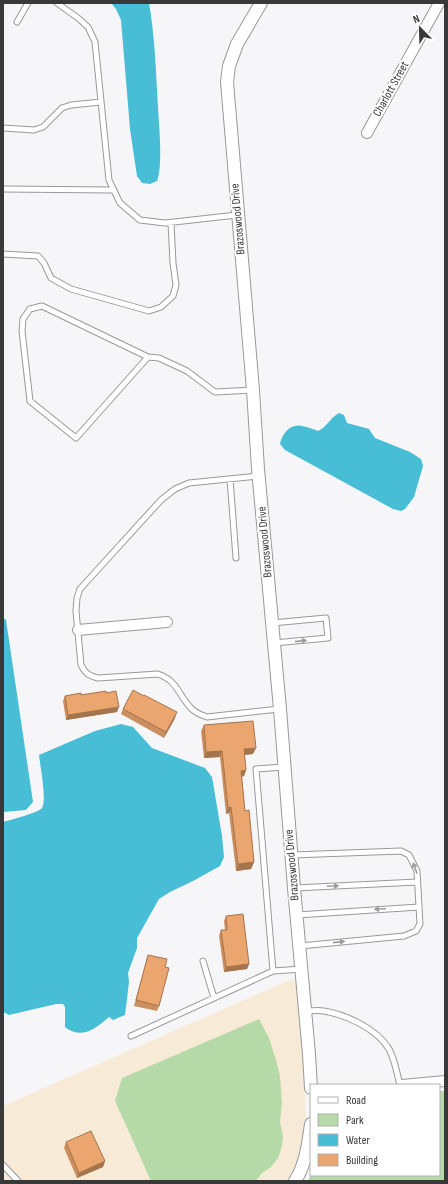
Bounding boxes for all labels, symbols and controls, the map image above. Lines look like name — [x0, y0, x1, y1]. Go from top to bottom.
north arrow — [400, 8, 440, 48]
text: N — [411, 12, 422, 26]
street label: Charlott Street — [370, 58, 412, 119]
street label: Brazoswood Drive — [227, 183, 249, 255]
street label: Brazoswood Drive — [254, 506, 276, 578]
one-way arrow — [295, 637, 307, 644]
street label: Brazoswood Drive — [281, 829, 303, 901]
one-way arrow — [411, 861, 417, 873]
one-way arrow — [327, 883, 340, 889]
one-way arrow — [374, 906, 386, 913]
one-way arrow — [333, 939, 345, 945]
legend — [310, 1084, 440, 1176]
text: Road — [346, 1093, 366, 1108]
text: Park — [346, 1113, 364, 1128]
text: Water — [346, 1133, 370, 1148]
text: Building — [346, 1153, 378, 1168]

